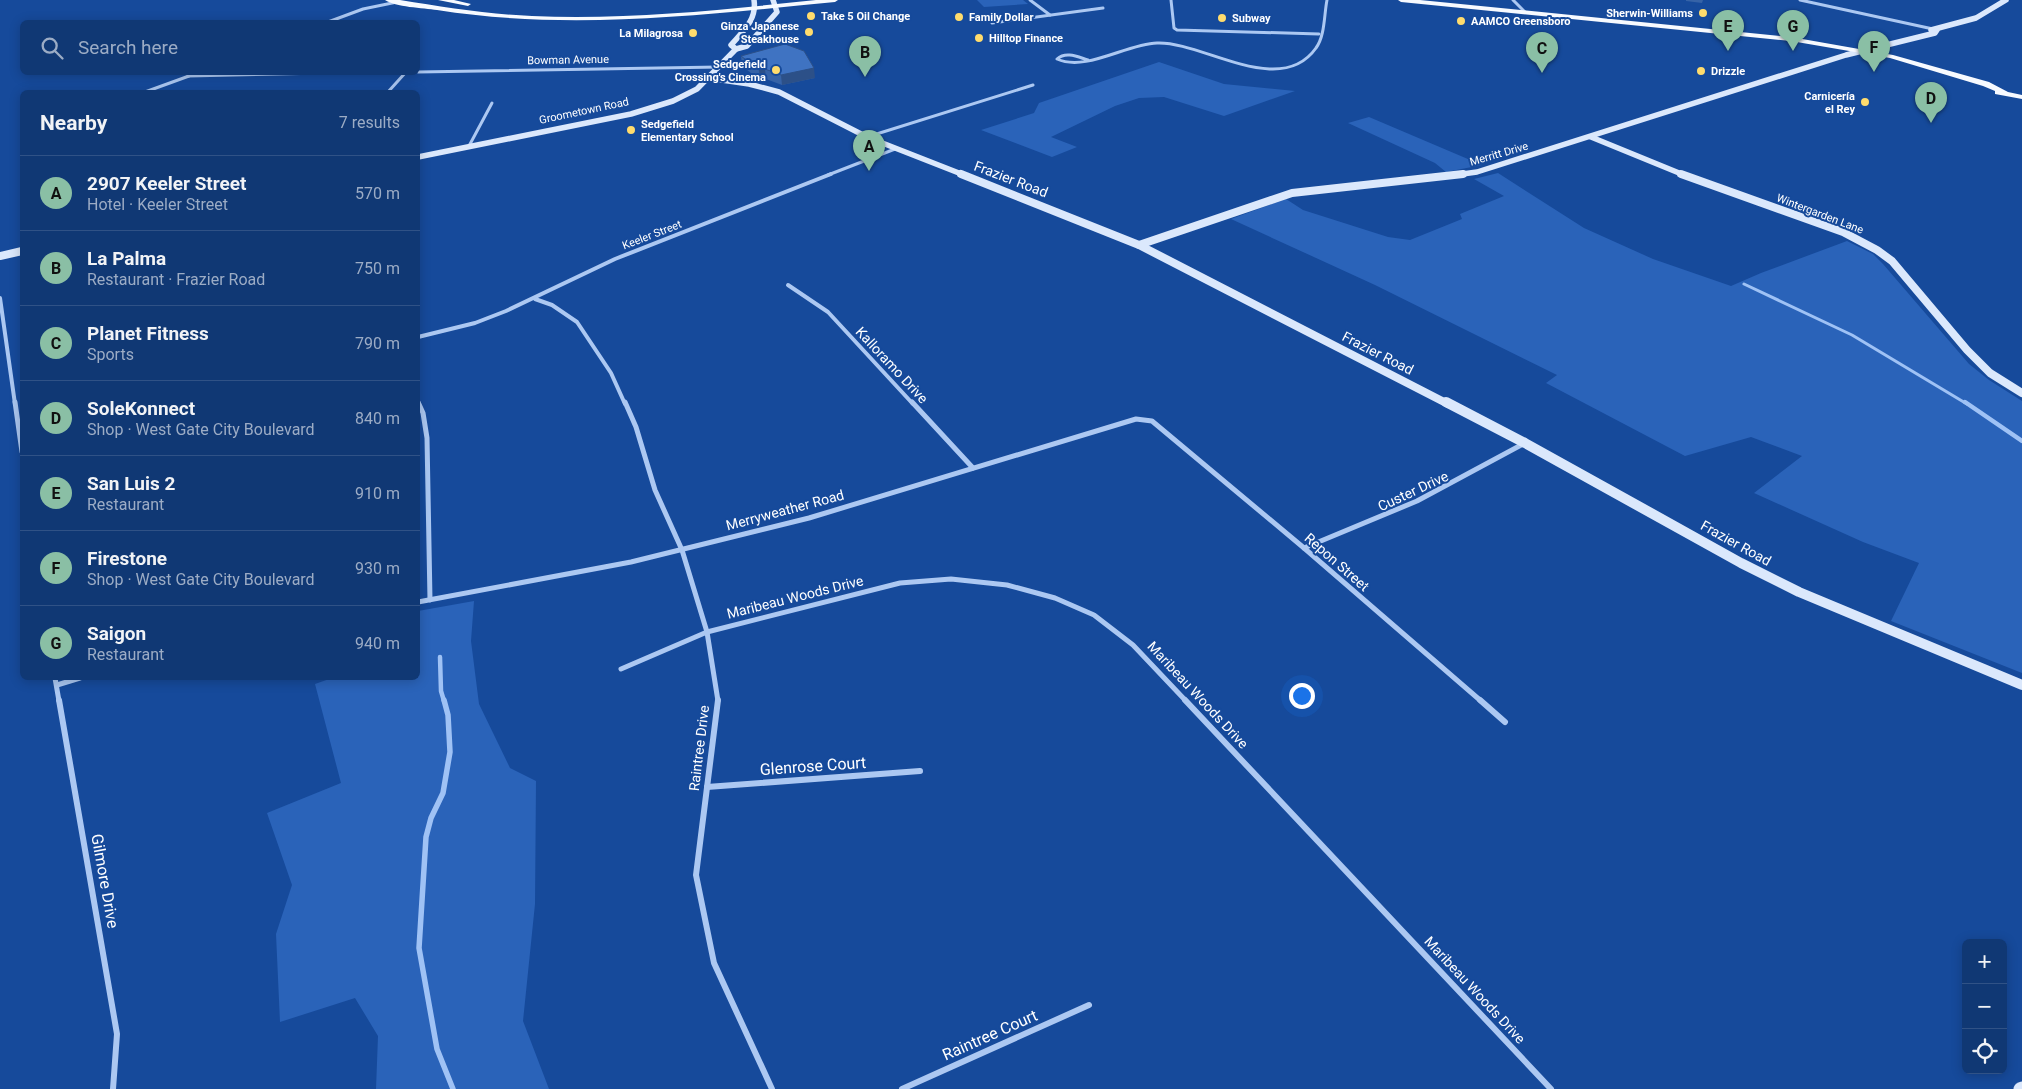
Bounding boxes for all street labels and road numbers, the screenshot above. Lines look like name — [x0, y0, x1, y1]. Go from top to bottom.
street label: Bowman Avenue — [527, 53, 609, 67]
street label: Groometown Road — [538, 95, 630, 127]
street label: Merritt Drive — [1468, 139, 1530, 169]
street label: Frazier Road — [972, 158, 1050, 200]
street label: Wintergarden Lane — [1775, 191, 1865, 237]
street label: Keeler Street — [621, 218, 684, 252]
street label: Kalloramo Drive — [853, 324, 931, 406]
street label: Frazier Road — [1340, 328, 1416, 378]
street label: Custer Drive — [1375, 468, 1451, 514]
street label: Merryweather Road — [724, 487, 846, 533]
street label: Frazier Road — [1698, 517, 1774, 569]
street label: Repon Street — [1302, 530, 1373, 595]
street label: Maribeau Woods Drive — [725, 572, 865, 622]
street label: Maribeau Woods Drive — [1144, 638, 1252, 752]
street label: Raintree Drive — [686, 704, 712, 792]
street label: Glenrose Court — [759, 753, 867, 779]
street label: Gilmore Drive — [87, 832, 123, 930]
street label: Maribeau Woods Drive — [1421, 933, 1529, 1047]
street label: Raintree Court — [939, 1006, 1041, 1064]

